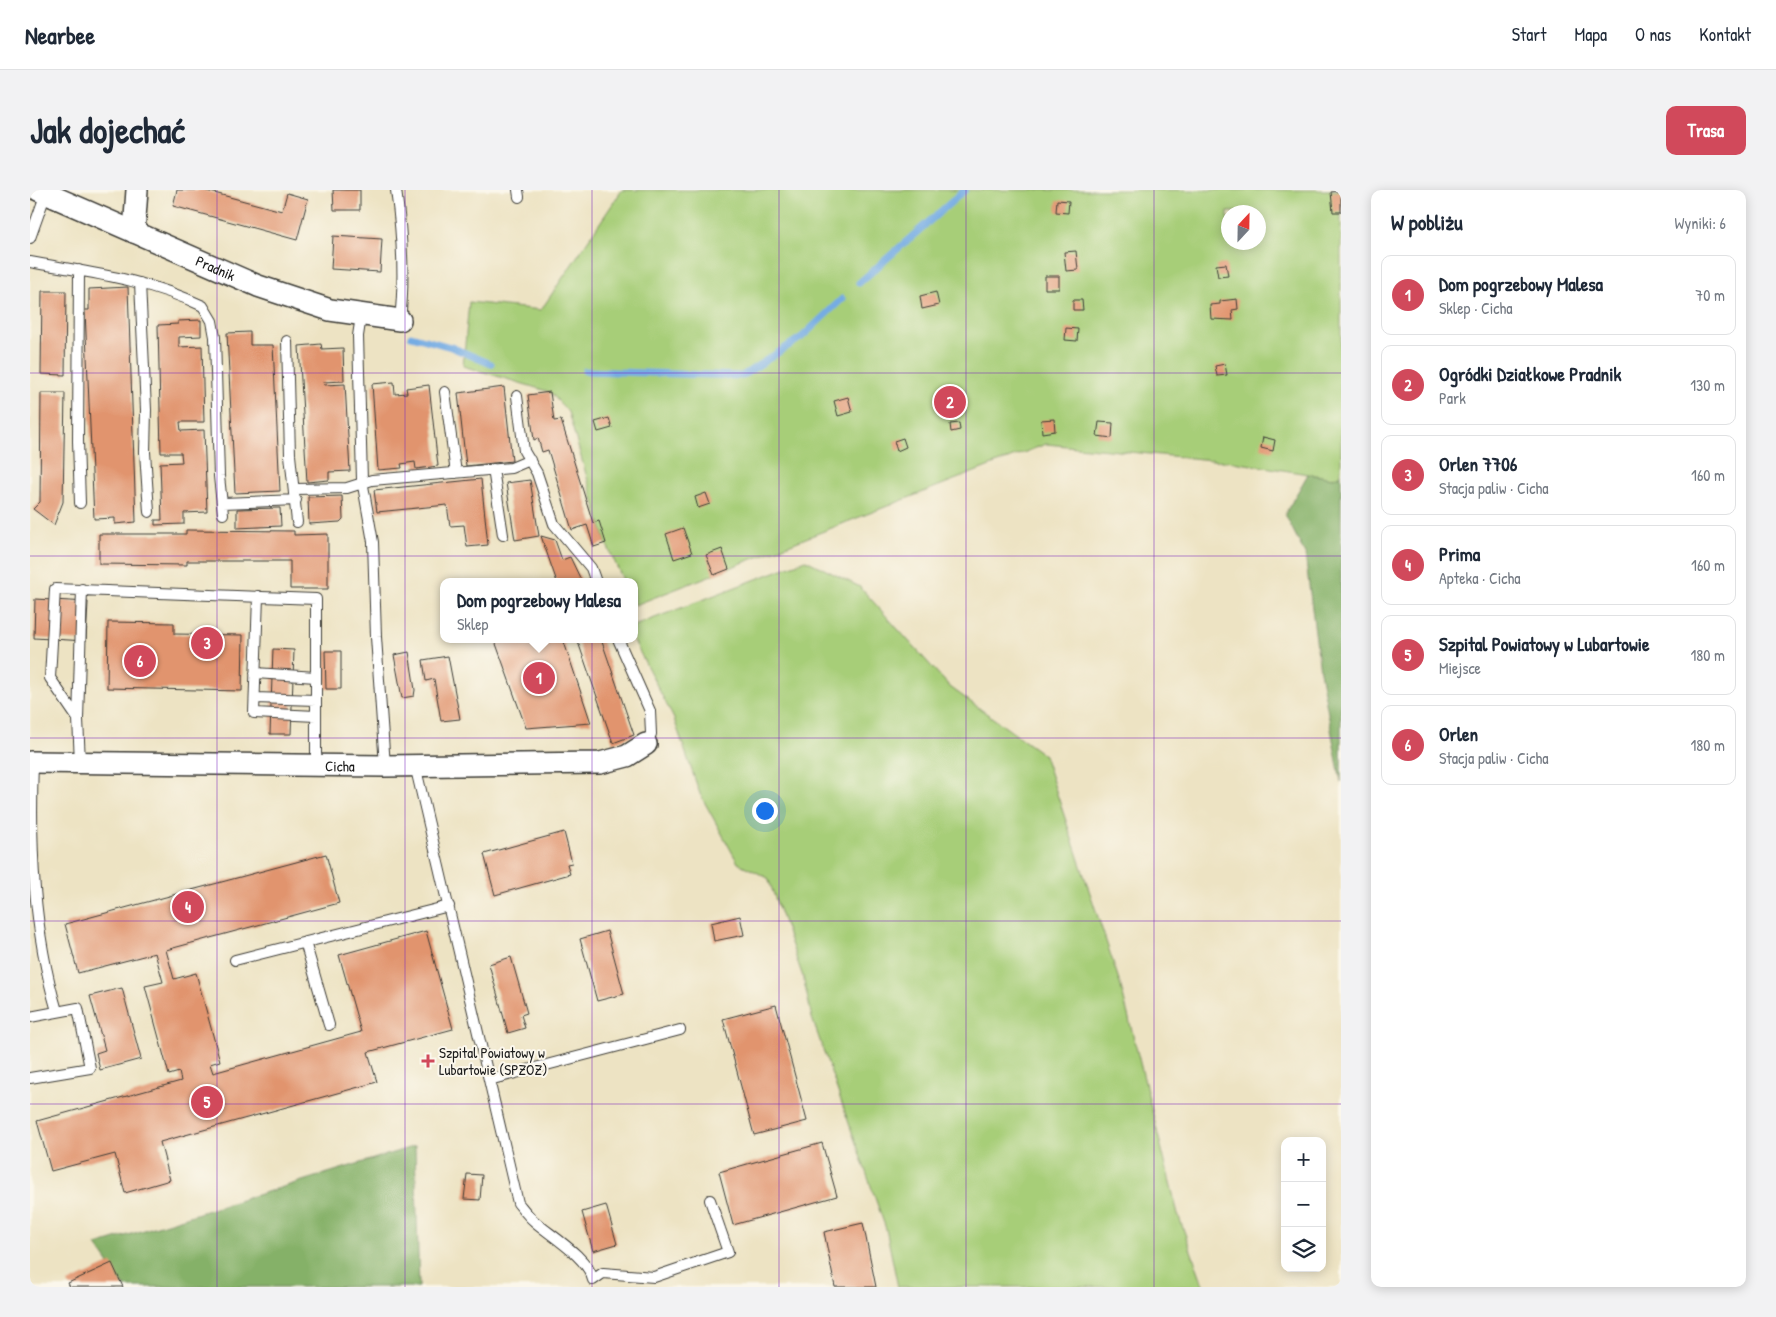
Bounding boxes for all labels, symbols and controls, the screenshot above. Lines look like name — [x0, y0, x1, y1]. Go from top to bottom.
text: Nearbee — [25, 19, 95, 51]
text: Start — [1512, 22, 1546, 47]
text: Mapa — [1574, 22, 1607, 47]
text: O nas — [1635, 22, 1671, 47]
text: Kontakt — [1699, 22, 1751, 47]
button: Trasa — [1666, 106, 1746, 155]
text: Jak dojechać — [30, 107, 185, 154]
north arrow — [1221, 205, 1266, 250]
text: W pobliżu — [1391, 208, 1463, 237]
text: Wyniki: 6 — [1675, 212, 1726, 234]
street label: Pradnik — [193, 250, 239, 285]
text: Dom pogrzebowy Malesa — [1439, 271, 1603, 297]
text: 1 — [1405, 284, 1411, 306]
text: 70 m — [1695, 284, 1725, 306]
text: Sklep · Cicha — [1439, 297, 1513, 319]
text: Ogródki Działkowe Pradnik — [1439, 361, 1621, 387]
text: 2 — [1404, 374, 1412, 396]
text: 130 m — [1690, 374, 1725, 396]
pin: 2 — [934, 383, 966, 421]
text: Park — [1439, 387, 1466, 409]
text: Orlen 7706 — [1439, 451, 1517, 477]
text: 3 — [1404, 464, 1412, 486]
text: 160 m — [1691, 464, 1725, 486]
text: Stacja paliw · Cicha — [1439, 477, 1549, 499]
text: Prima — [1439, 541, 1480, 567]
text: 4 — [1405, 554, 1411, 576]
text: 160 m — [1691, 554, 1725, 576]
text: Apteka · Cicha — [1439, 567, 1521, 589]
popup — [440, 578, 638, 643]
text: Dom pogrzebowy Malesa — [457, 587, 621, 613]
text: Sklep — [457, 613, 488, 635]
pin: 3 — [191, 624, 223, 662]
text: Szpital Powiatowy w Lubartowie — [1439, 631, 1650, 657]
pin: 6 — [124, 642, 156, 680]
text: 5 — [1405, 644, 1411, 666]
text: 180 m — [1691, 644, 1725, 666]
text: Miejsce — [1439, 657, 1481, 679]
pin: 1 — [523, 659, 555, 697]
text: Orlen — [1439, 721, 1478, 747]
text: 6 — [1405, 734, 1411, 756]
text: 180 m — [1691, 734, 1725, 756]
text: Stacja paliw · Cicha — [1439, 747, 1549, 769]
street label: Cicha — [325, 755, 355, 776]
your location — [752, 798, 778, 824]
pin: 4 — [172, 888, 204, 926]
place label: Szpital Powiatowy w Lubartowie (SPZOZ) — [439, 1042, 547, 1080]
marker: Szpital Powiatowy w Lubartowie (SPZOZ) — [421, 1054, 435, 1068]
pin: 5 — [191, 1083, 223, 1121]
map controls — [1281, 1137, 1326, 1272]
button: + — [1281, 1137, 1326, 1182]
button: − — [1281, 1182, 1326, 1227]
button: layers — [1281, 1227, 1326, 1272]

